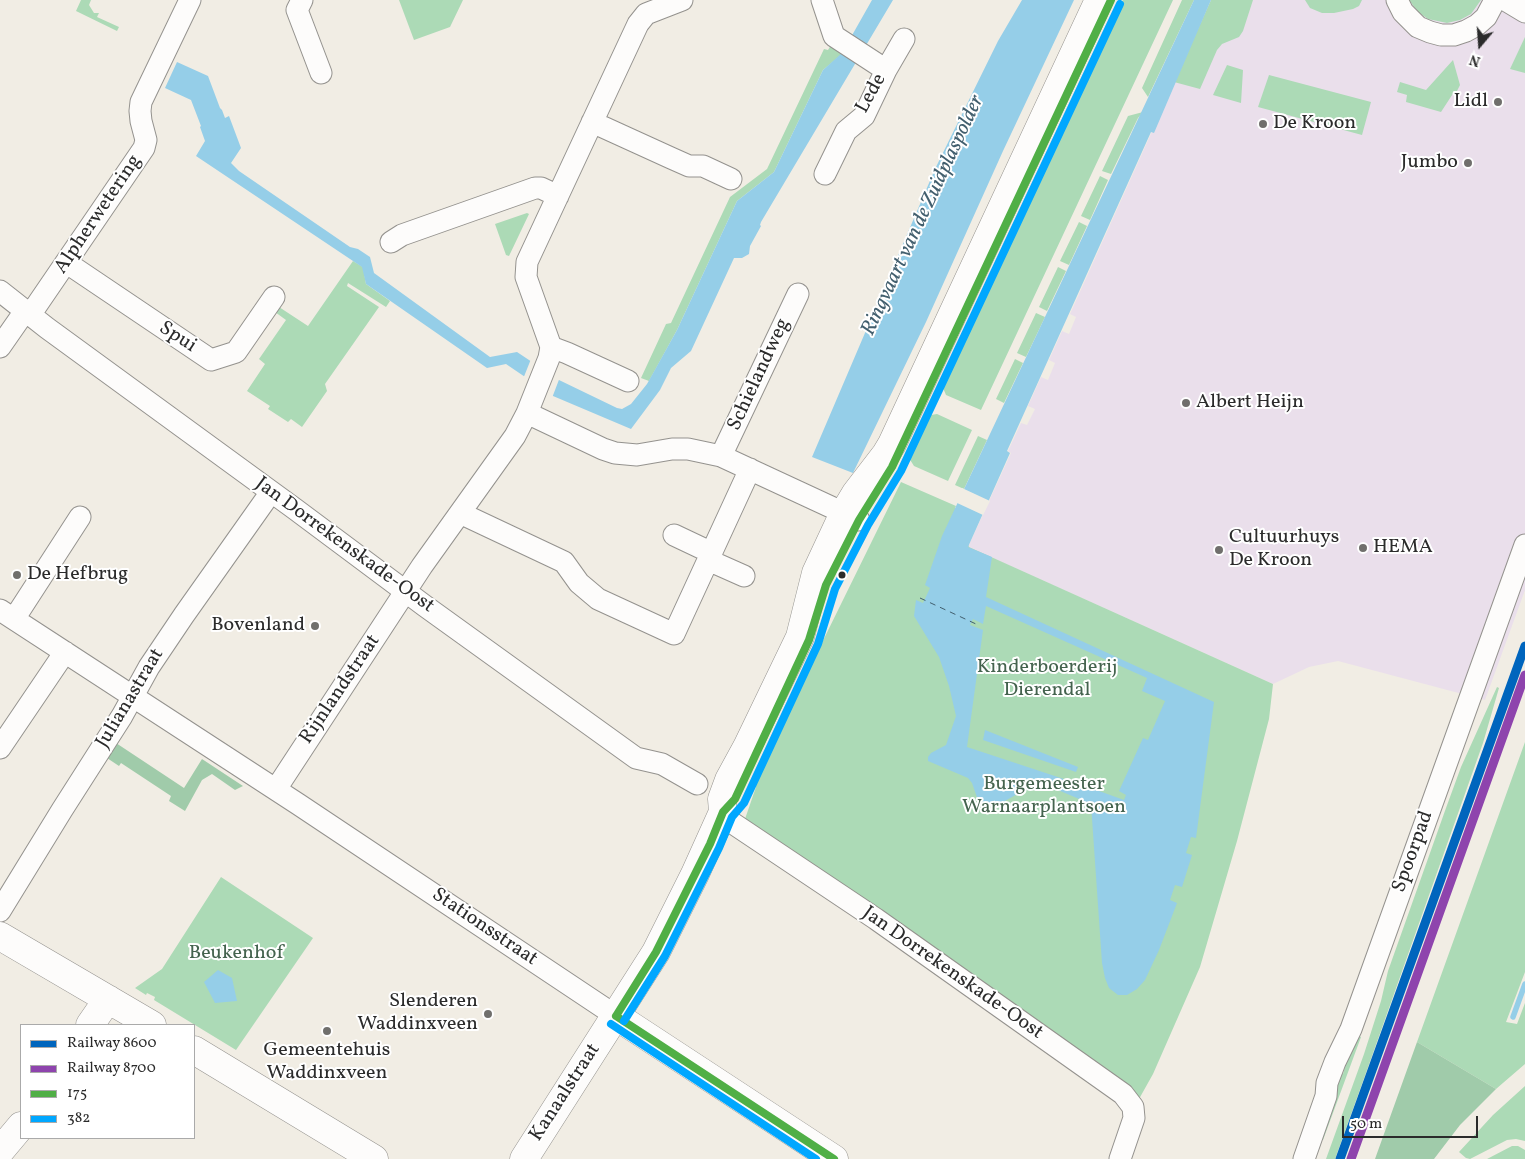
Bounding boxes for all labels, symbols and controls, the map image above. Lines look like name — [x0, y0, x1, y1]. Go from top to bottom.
north arrow — [1455, 20, 1505, 70]
text: N — [1467, 49, 1483, 70]
street label: Lede — [851, 70, 893, 118]
place label: Lidl — [1454, 90, 1488, 114]
water label: Ringvaart van de Zuidplaspolder — [857, 92, 991, 340]
marker: Lidl — [1492, 96, 1504, 108]
place label: De Kroon — [1273, 112, 1356, 136]
marker: De Kroon — [1257, 118, 1269, 130]
street label: Alpherwetering — [50, 151, 148, 279]
place label: Jumbo — [1401, 151, 1458, 175]
marker: Jumbo — [1462, 157, 1474, 169]
street label: Schielandweg — [724, 315, 796, 435]
street label: Spui — [154, 317, 200, 359]
place label: Albert Heijn — [1196, 391, 1304, 415]
marker: Albert Heijn — [1180, 397, 1192, 409]
street label: Jan Dorrekenskade-Oost — [250, 473, 438, 619]
place label: Cultuurhuys De Kroon — [1229, 526, 1339, 573]
place label: HEMA — [1373, 536, 1433, 560]
marker: HEMA — [1357, 542, 1369, 554]
marker: Cultuurhuys De Kroon — [1213, 544, 1225, 556]
place label: De Hefbrug — [27, 563, 128, 587]
marker: De Hefbrug — [11, 569, 23, 581]
unlabelled marker — [837, 570, 847, 580]
place label: Bovenland — [211, 614, 305, 638]
marker: Bovenland — [309, 620, 321, 632]
street label: Rijnlandstraat — [296, 631, 386, 749]
street label: Julianastraat — [92, 645, 170, 753]
park label: Kinderboerderij Dierendal — [977, 656, 1117, 703]
park label: Burgemeester Warnaarplantsoen — [962, 773, 1126, 820]
street label: Spoorpad — [1388, 808, 1440, 896]
street label: Stationsstraat — [427, 884, 541, 972]
street label: Jan Dorrekenskade-Oost — [857, 902, 1047, 1046]
park label: Beukenhof — [189, 942, 283, 966]
place label: Slenderen Waddinxveen — [357, 990, 478, 1037]
marker: Slenderen Waddinxveen — [482, 1008, 494, 1020]
legend — [20, 1024, 195, 1139]
marker: Gemeentehuis Waddinxveen — [321, 1025, 333, 1037]
text: Railway 8600 — [67, 1033, 157, 1054]
place label: Gemeentehuis Waddinxveen — [264, 1039, 390, 1086]
street label: Kanaalstraat — [525, 1040, 607, 1146]
text: Railway 8700 — [67, 1058, 156, 1079]
text: 175 — [67, 1083, 87, 1104]
scale bar — [1345, 1106, 1481, 1138]
text: 382 — [67, 1108, 90, 1129]
text: 50 m — [1350, 1114, 1382, 1135]

